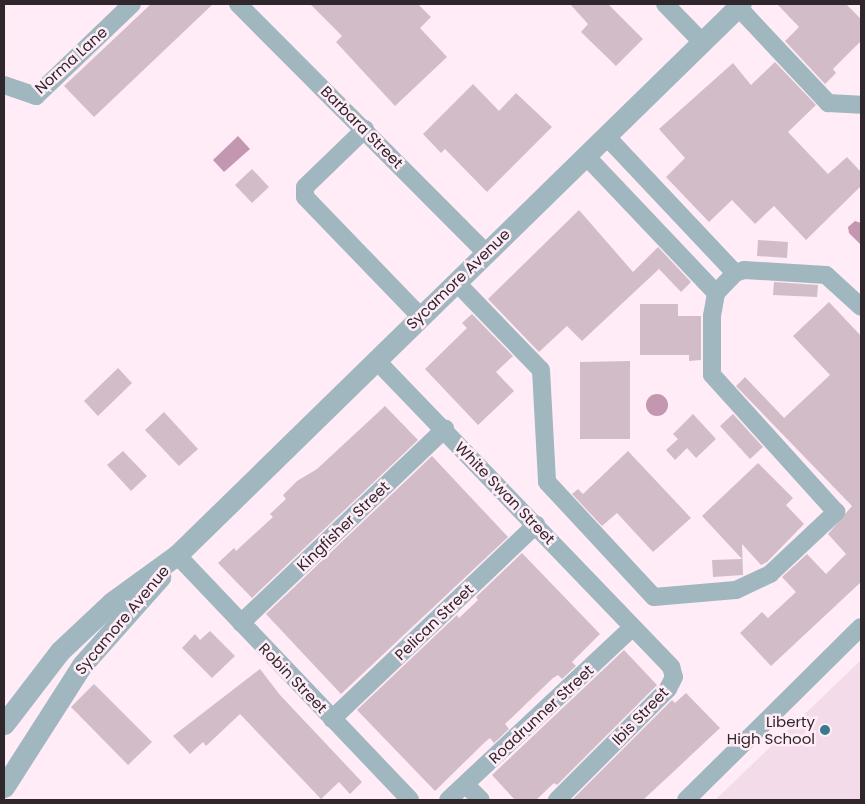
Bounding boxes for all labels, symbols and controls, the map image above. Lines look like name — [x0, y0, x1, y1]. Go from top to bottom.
street label: Norma Lane — [31, 23, 111, 97]
street label: Barbara Street — [317, 82, 407, 172]
street label: Sycamore Avenue — [403, 225, 513, 333]
street label: White Swan Street — [451, 438, 559, 548]
street label: Kingfisher Street — [293, 477, 393, 575]
street label: Sycamore Avenue — [71, 562, 173, 678]
street label: Pelican Street — [391, 580, 477, 664]
street label: Robin Street — [255, 639, 331, 717]
street label: Roadrunner Street — [485, 661, 597, 767]
street label: Ibis Street — [608, 683, 672, 749]
place label: Liberty High School — [727, 712, 815, 747]
marker: Liberty High School — [819, 724, 831, 736]

